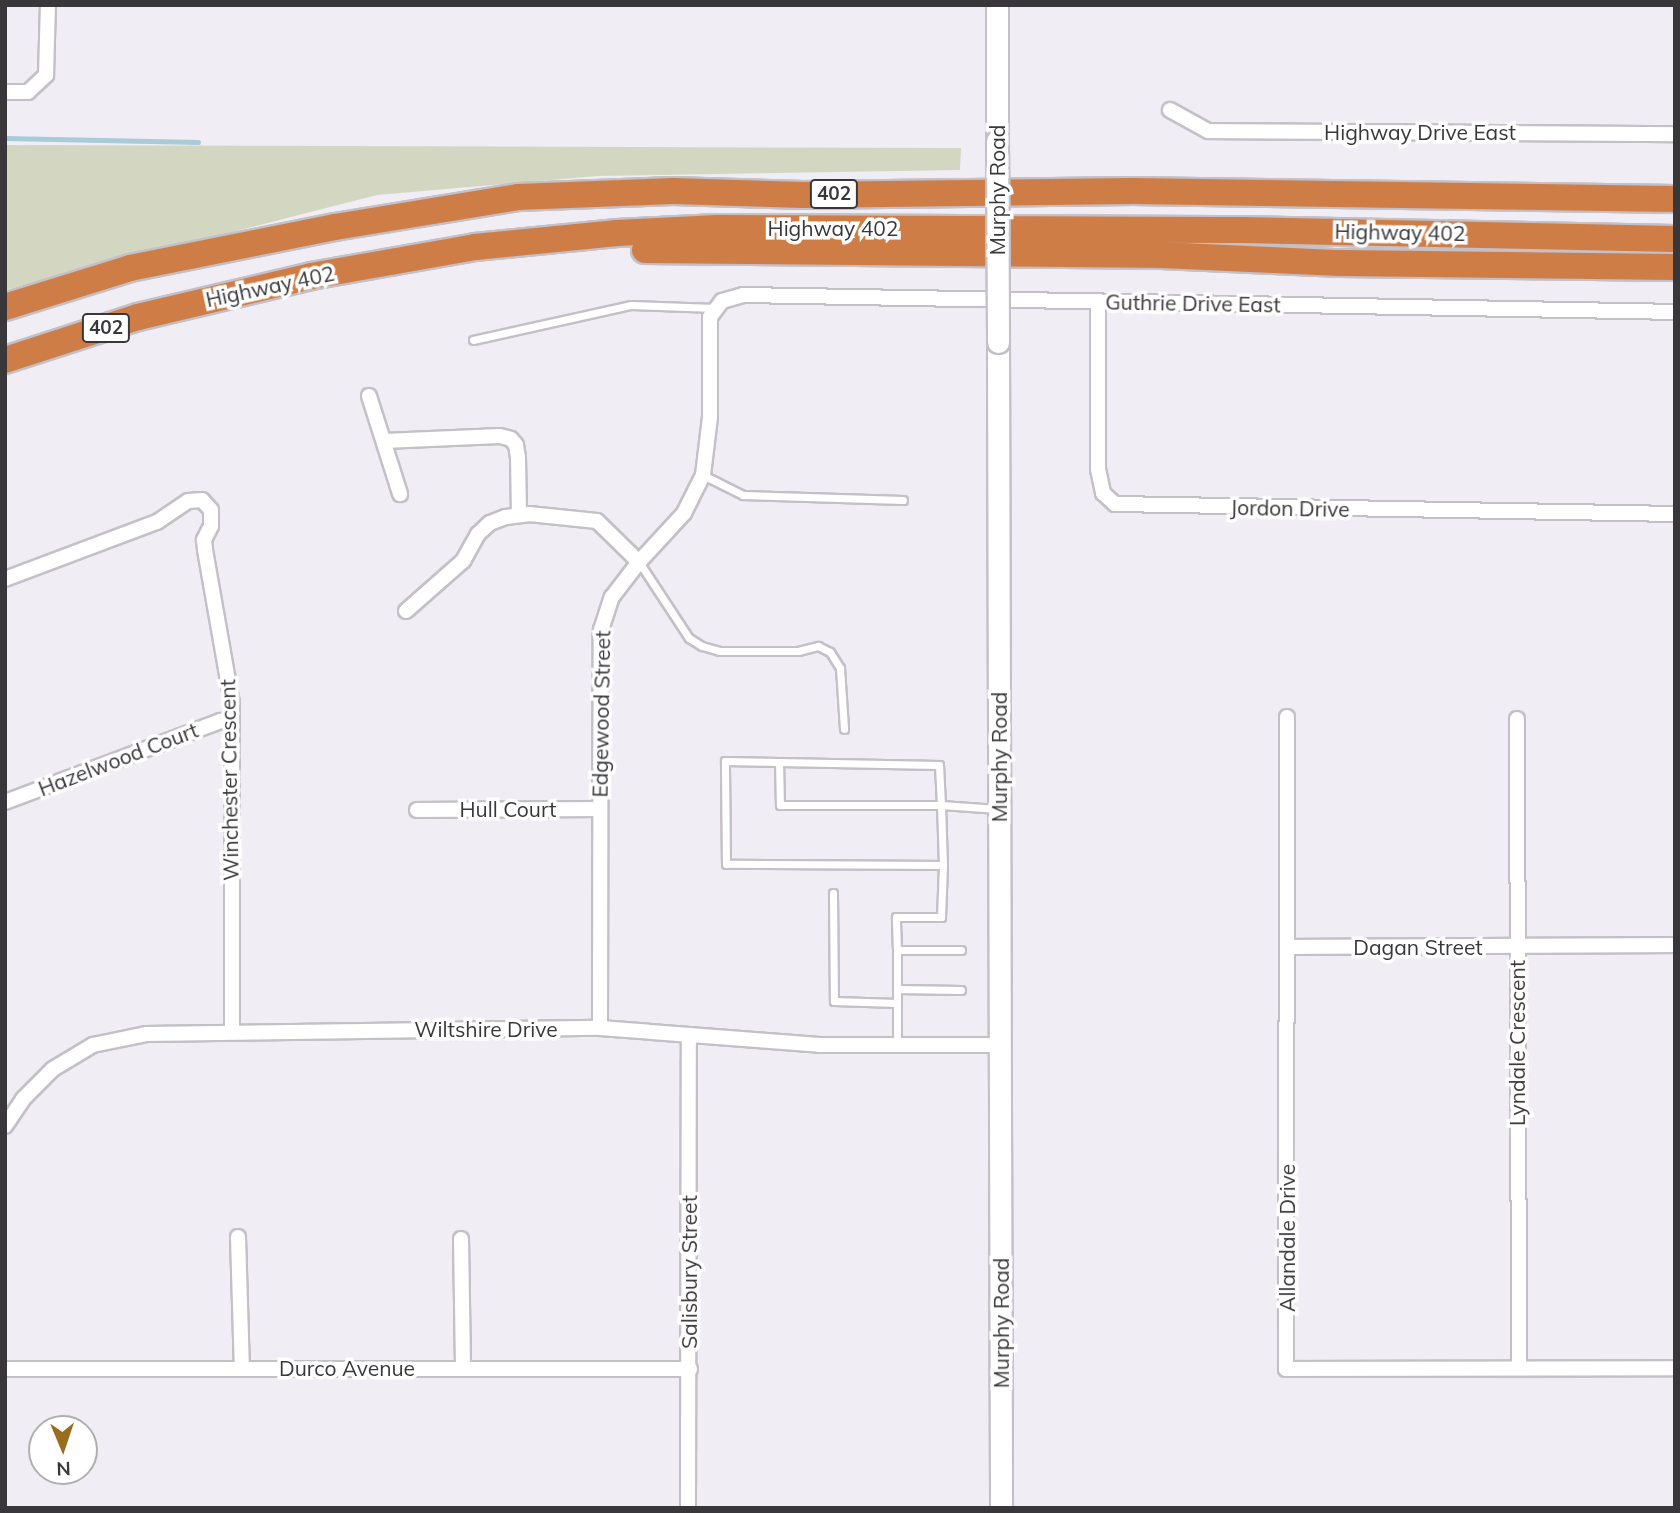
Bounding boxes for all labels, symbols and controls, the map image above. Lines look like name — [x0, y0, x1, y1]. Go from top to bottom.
street label: Highway Drive East — [1324, 119, 1516, 145]
street label: Murphy Road — [984, 125, 1010, 255]
road number: 402 — [810, 178, 858, 210]
street label: Highway 402 — [768, 215, 898, 241]
street label: Highway 402 — [1334, 218, 1466, 246]
street label: Highway 402 — [203, 260, 337, 312]
street label: Guthrie Drive East — [1105, 289, 1281, 317]
road number: 402 — [82, 312, 130, 344]
street label: Jordon Drive — [1230, 494, 1350, 522]
street label: Edgewood Street — [587, 630, 615, 798]
street label: Winchester Crescent — [215, 679, 243, 881]
street label: Murphy Road — [986, 692, 1012, 822]
street label: Hazelwood Court — [34, 717, 202, 801]
street label: Hull Court — [460, 796, 556, 822]
street label: Dagan Street — [1353, 934, 1483, 960]
street label: Lyndale Crescent — [1504, 960, 1530, 1126]
street label: Wiltshire Drive — [414, 1016, 558, 1042]
street label: Allandale Drive — [1274, 1164, 1300, 1312]
street label: Salisbury Street — [676, 1195, 702, 1349]
street label: Murphy Road — [988, 1258, 1014, 1388]
street label: Durco Avenue — [279, 1355, 415, 1381]
north arrow — [28, 1415, 98, 1485]
text: N — [56, 1457, 71, 1481]

